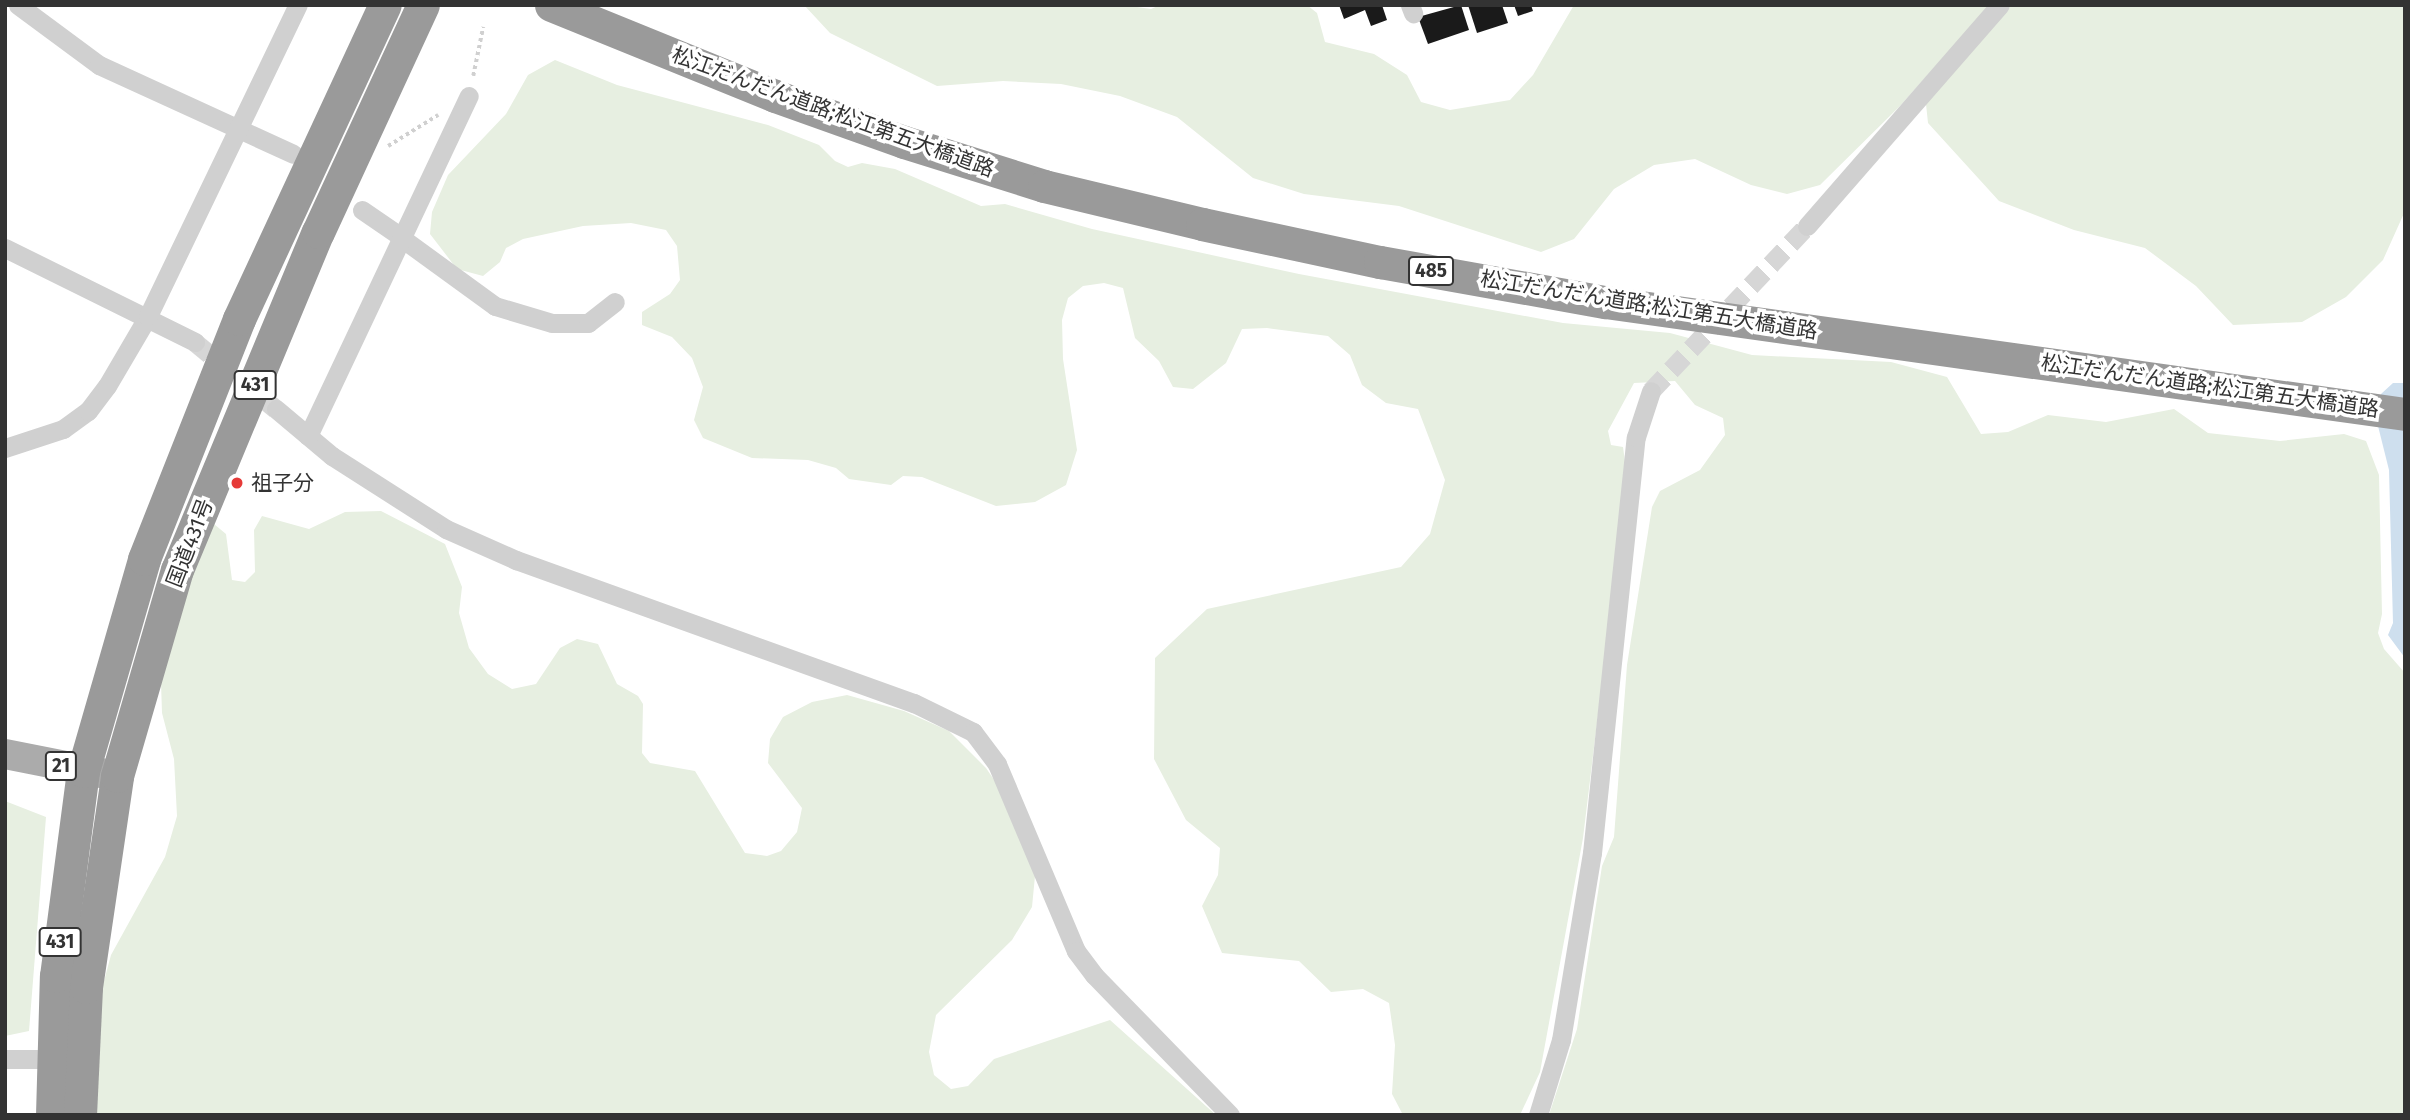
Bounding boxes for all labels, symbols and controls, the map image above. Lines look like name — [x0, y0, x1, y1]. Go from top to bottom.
street label: 松江だんだん道路;松江第五大橋道路 — [668, 42, 998, 182]
road number: 485 — [1406, 256, 1456, 286]
street label: 松江だんだん道路;松江第五大橋道路 — [1479, 266, 1819, 344]
street label: 松江だんだん道路;松江第五大橋道路 — [2039, 350, 2381, 422]
road number: 431 — [232, 370, 278, 400]
place label: 祖子分 — [251, 470, 314, 496]
marker: 祖子分 — [229, 475, 245, 491]
street label: 国道431号 — [162, 495, 218, 591]
road number: 21 — [43, 750, 78, 782]
road number: 431 — [37, 926, 83, 958]

